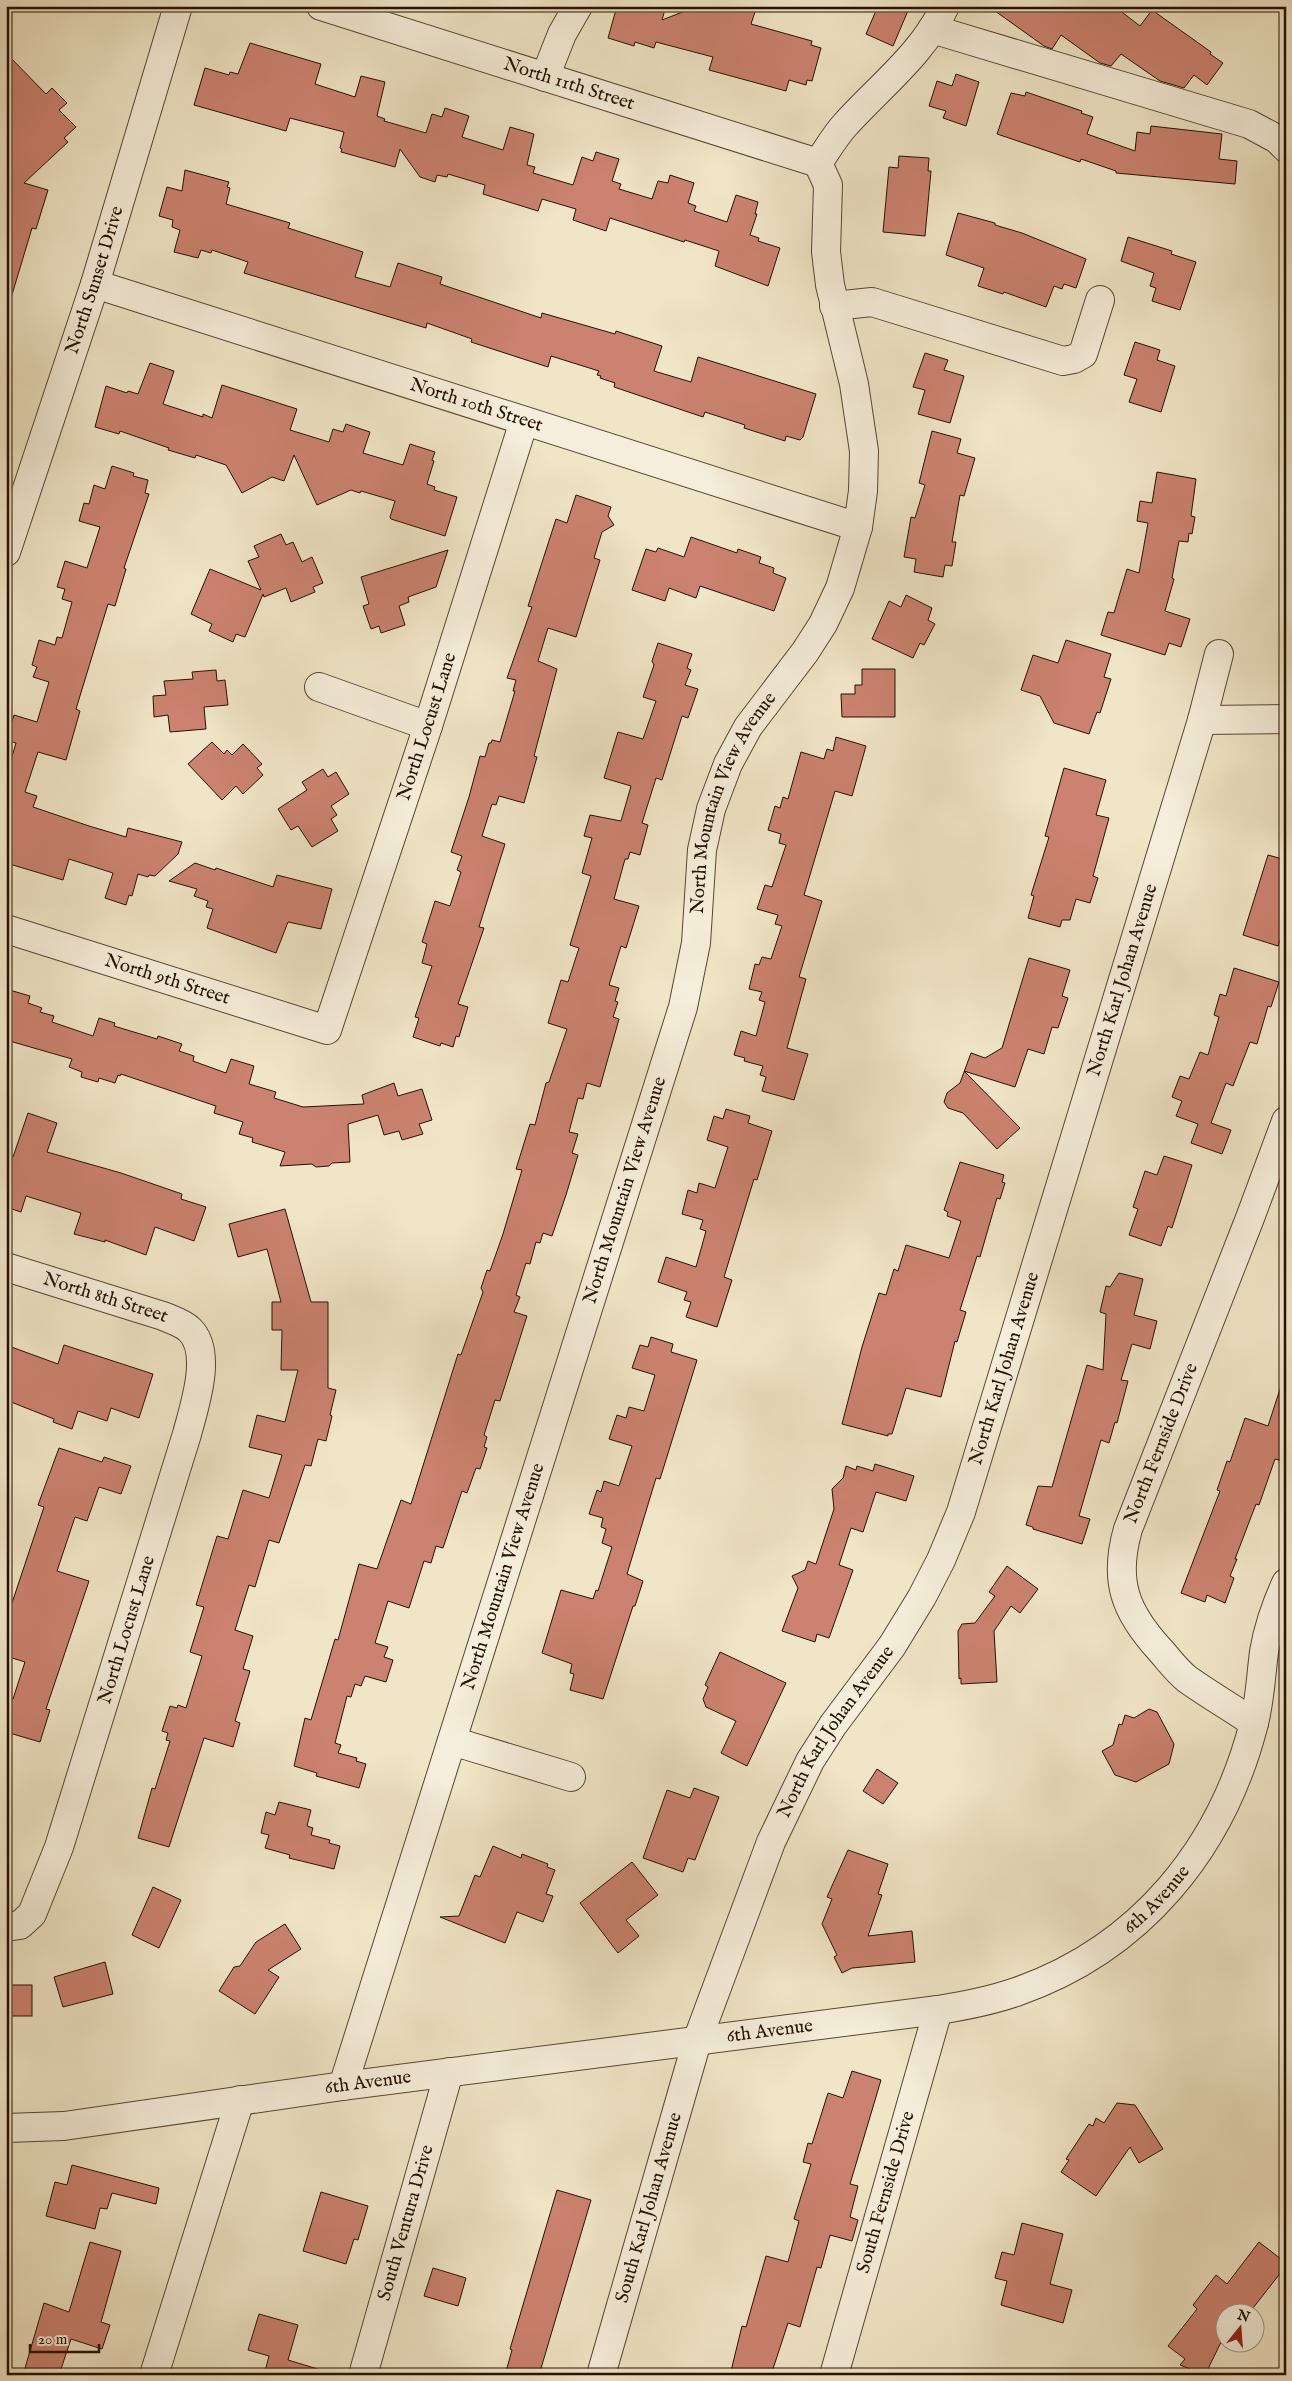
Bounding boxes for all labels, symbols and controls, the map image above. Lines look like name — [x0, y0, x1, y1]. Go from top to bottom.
street label: North 11th Street — [500, 52, 638, 116]
street label: North Sunset Drive — [60, 203, 130, 357]
street label: North 10th Street — [407, 373, 546, 438]
street label: North Locust Lane — [392, 650, 462, 804]
street label: North Mountain View Avenue — [686, 687, 782, 915]
street label: North Karl Johan Avenue — [1082, 881, 1164, 1080]
street label: North 9th Street — [101, 949, 233, 1011]
street label: North Mountain View Avenue — [578, 1074, 672, 1307]
street label: North 8th Street — [40, 1267, 172, 1329]
street label: North Karl Johan Avenue — [964, 1269, 1045, 1468]
street label: North Fernside Drive — [1119, 1360, 1204, 1527]
street label: North Mountain View Avenue — [456, 1460, 551, 1693]
street label: North Locust Lane — [93, 1553, 161, 1707]
street label: North Karl Johan Avenue — [772, 1641, 900, 1822]
street label: 6th Avenue — [1118, 1861, 1196, 1940]
street label: 6th Avenue — [725, 2014, 815, 2049]
street label: 6th Avenue — [323, 2065, 413, 2100]
street label: South Fernside Drive — [852, 2108, 921, 2276]
street label: South Karl Johan Avenue — [610, 2110, 688, 2306]
street label: South Ventura Drive — [373, 2142, 440, 2304]
north arrow — [1214, 2304, 1264, 2354]
text: N — [1234, 2306, 1252, 2327]
scale bar — [30, 2321, 99, 2353]
text: 20 m — [38, 2330, 68, 2349]

